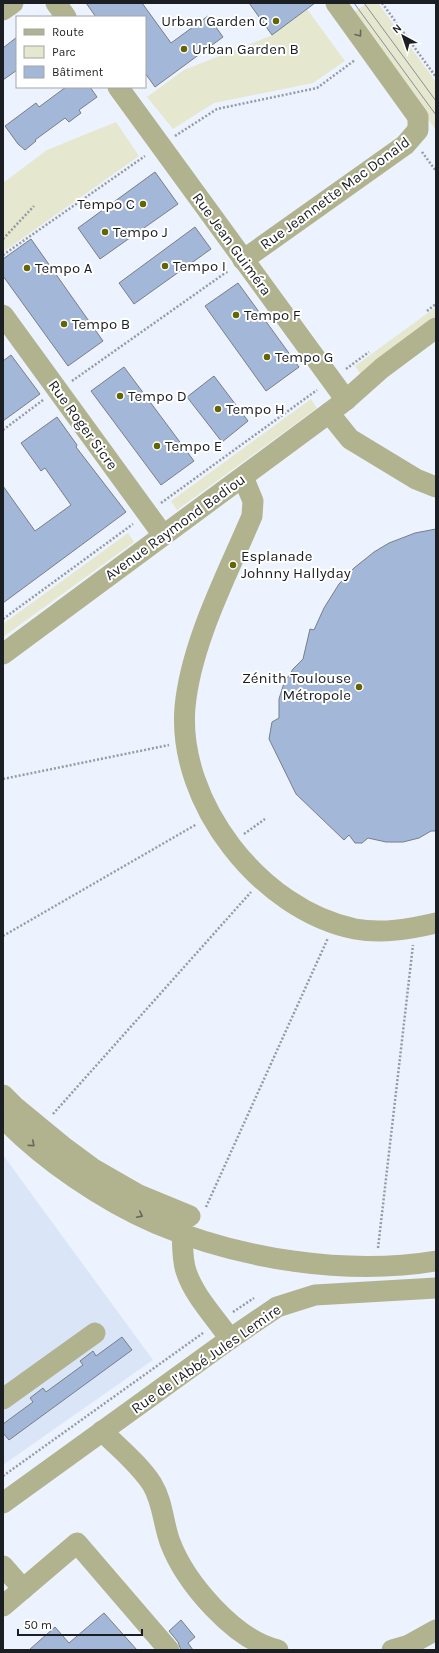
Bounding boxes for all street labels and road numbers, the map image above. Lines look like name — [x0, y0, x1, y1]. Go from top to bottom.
street label: Rue Jeannette Mac Donald — [257, 133, 413, 253]
street label: Rue Jean Guiméra — [189, 189, 275, 299]
street label: Rue Roger Sicre — [44, 377, 122, 473]
street label: Avenue Raymond Badiou — [101, 470, 249, 584]
street label: Rue de l'Abbé Jules Lemire — [128, 1300, 284, 1418]

